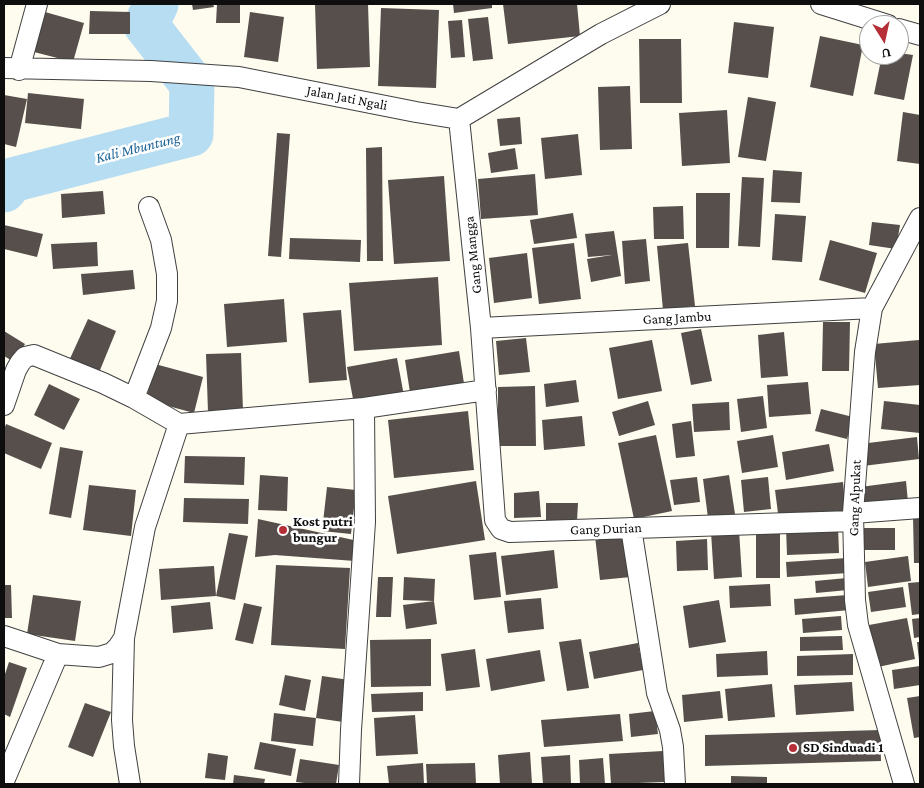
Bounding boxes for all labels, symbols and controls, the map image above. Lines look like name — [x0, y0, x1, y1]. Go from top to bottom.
north arrow — [859, 15, 909, 65]
text: U — [880, 45, 893, 62]
street label: Jalan Jati Ngali — [305, 82, 389, 114]
water label: Kali Mbuntung — [94, 129, 182, 167]
street label: Gang Mangga — [461, 215, 485, 295]
street label: Gang Jambu — [642, 308, 712, 328]
street label: Gang Alpukat — [845, 460, 865, 536]
place label: Kost putri bungur — [293, 514, 353, 546]
street label: Gang Durian — [570, 519, 642, 539]
marker: Kost putri bungur — [277, 524, 289, 536]
place label: SD Sinduadi 1 — [803, 740, 884, 756]
marker: SD Sinduadi 1 — [787, 742, 799, 754]

